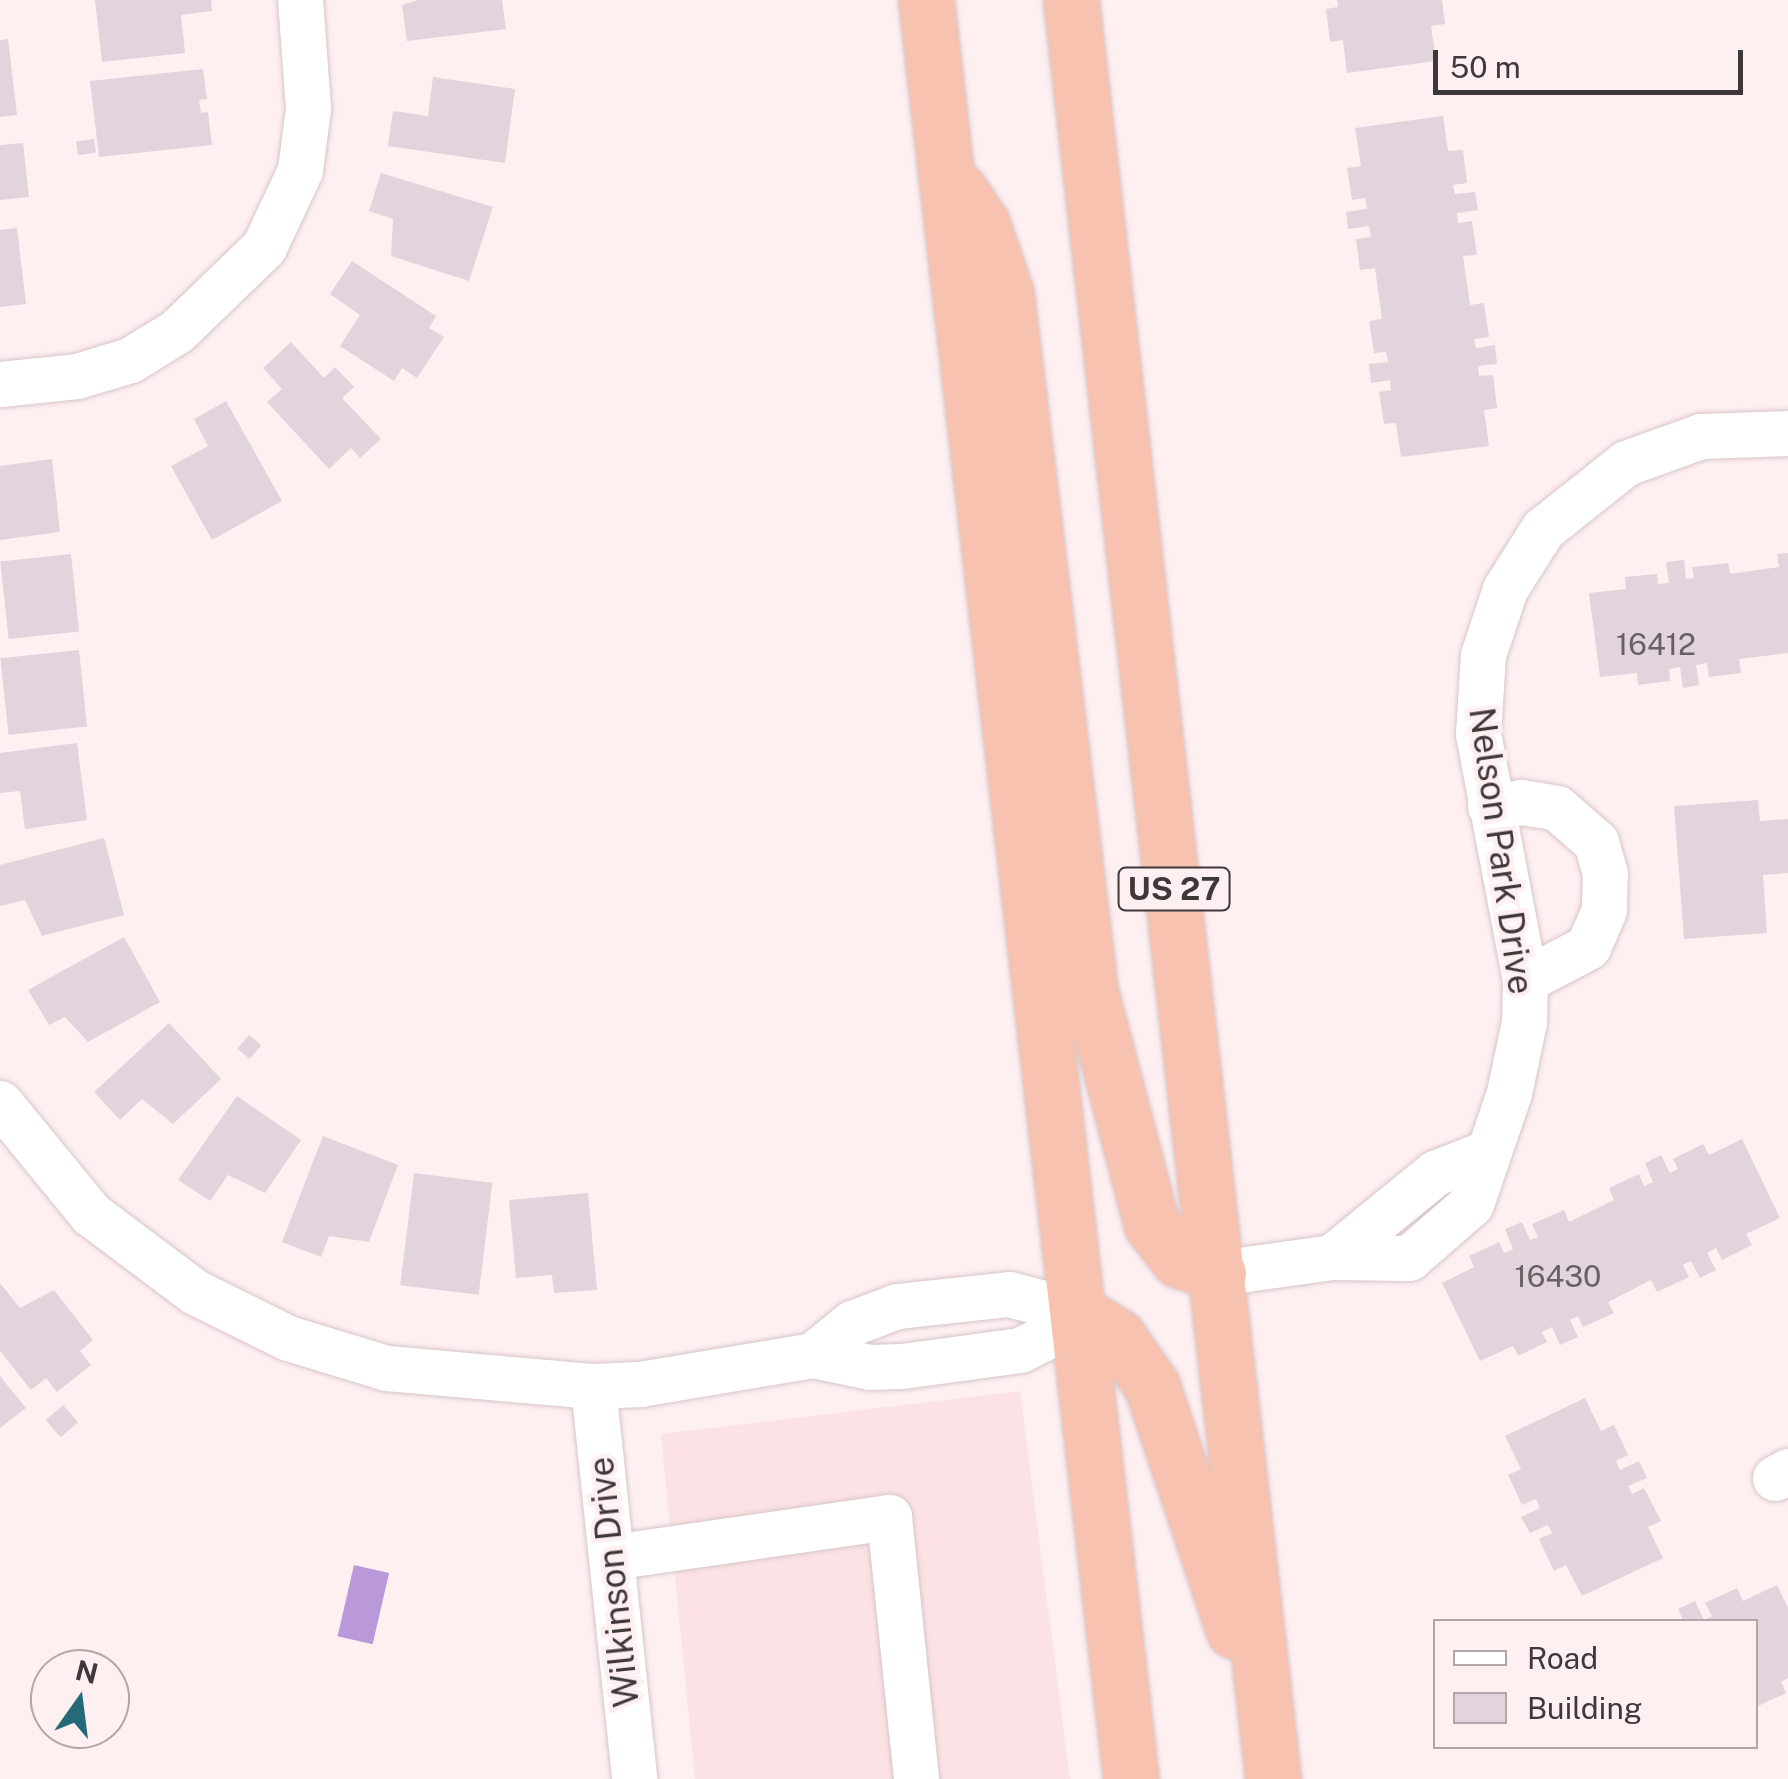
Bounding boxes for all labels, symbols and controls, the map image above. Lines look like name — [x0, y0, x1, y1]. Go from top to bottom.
scale bar — [1438, 30, 1748, 92]
text: 50 m — [1450, 49, 1521, 85]
house number: 16412 — [1616, 626, 1696, 662]
street label: Nelson Park Drive — [1460, 705, 1542, 997]
road number: US 27 — [1116, 862, 1232, 916]
house number: 16430 — [1515, 1258, 1601, 1294]
street label: Wilkinson Drive — [580, 1455, 648, 1709]
legend — [1433, 1619, 1758, 1749]
text: Road — [1527, 1640, 1598, 1676]
north arrow — [30, 1649, 130, 1749]
text: N — [72, 1653, 102, 1690]
text: Building — [1527, 1690, 1642, 1726]

